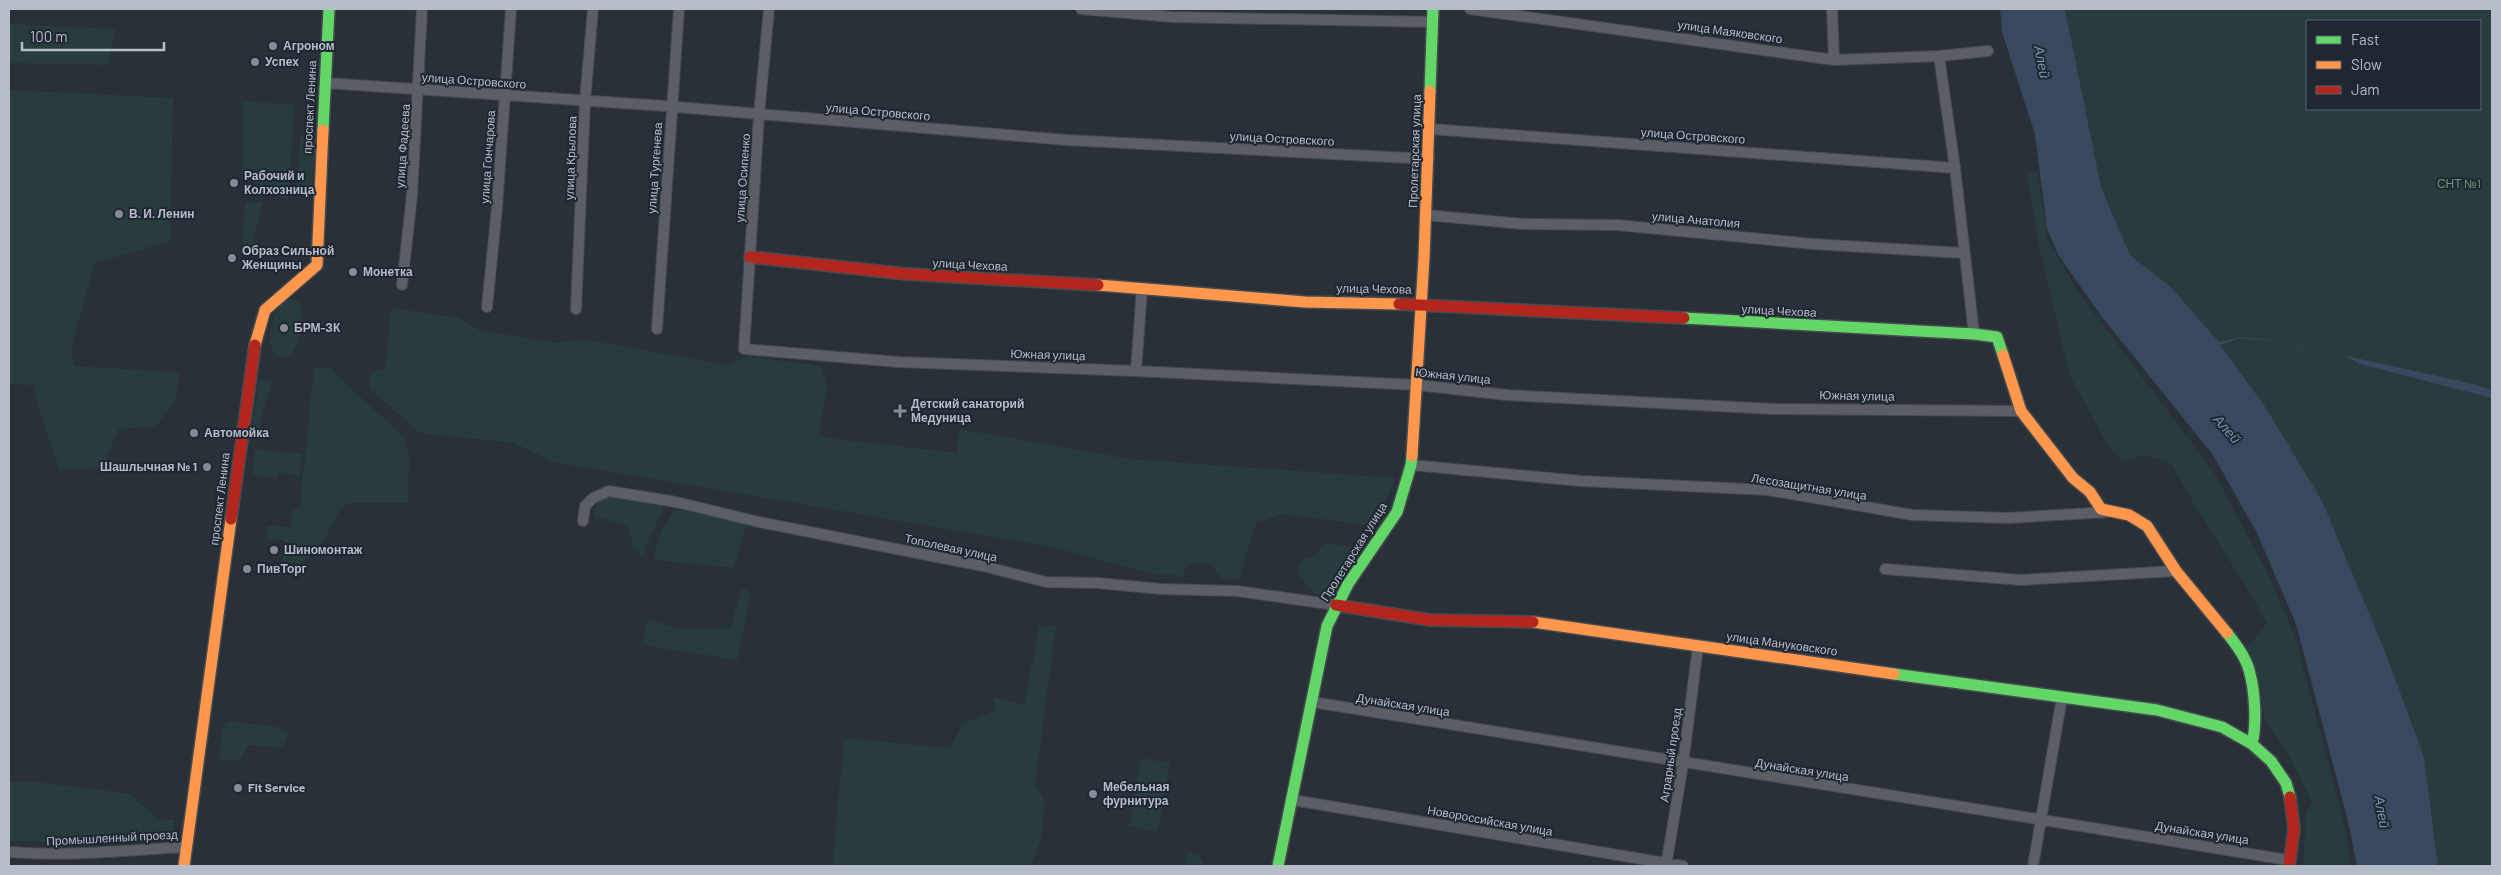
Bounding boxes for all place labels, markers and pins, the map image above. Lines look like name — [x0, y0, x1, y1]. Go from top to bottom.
place label: Агроном — [283, 38, 335, 53]
marker: Агроном — [267, 40, 279, 52]
place label: Успех — [265, 54, 299, 68]
marker: Успех — [249, 56, 261, 68]
place label: Рабочий и Колхозница — [244, 168, 315, 197]
marker: Рабочий и Колхозница — [228, 177, 240, 189]
place label: В. И. Ленин — [129, 206, 195, 220]
marker: В. И. Ленин — [113, 208, 125, 220]
place label: Образ Сильной Женщины — [241, 243, 334, 272]
marker: Образ Сильной Женщины — [226, 252, 238, 264]
place label: Монетка — [363, 264, 413, 278]
marker: Монетка — [347, 266, 359, 278]
place label: БРМ-ЗК — [294, 320, 341, 334]
marker: БРМ-ЗК — [278, 322, 290, 334]
place label: Детский санаторий Медуница — [911, 396, 1024, 425]
marker: Детский санаторий Медуница — [893, 404, 907, 418]
place label: Автомойка — [204, 425, 269, 439]
marker: Автомойка — [188, 427, 200, 439]
place label: Шашлычная № 1 — [100, 459, 197, 473]
marker: Шашлычная № 1 — [201, 461, 213, 473]
place label: Шиномонтаж — [284, 542, 363, 556]
marker: Шиномонтаж — [268, 544, 280, 556]
place label: ПивТорг — [257, 561, 307, 576]
marker: ПивТорг — [241, 563, 253, 575]
place label: Мебельная фурнитура — [1103, 779, 1170, 808]
place label: Fit Service — [248, 780, 306, 794]
marker: Fit Service — [232, 782, 244, 794]
marker: Мебельная фурнитура — [1087, 788, 1099, 800]

